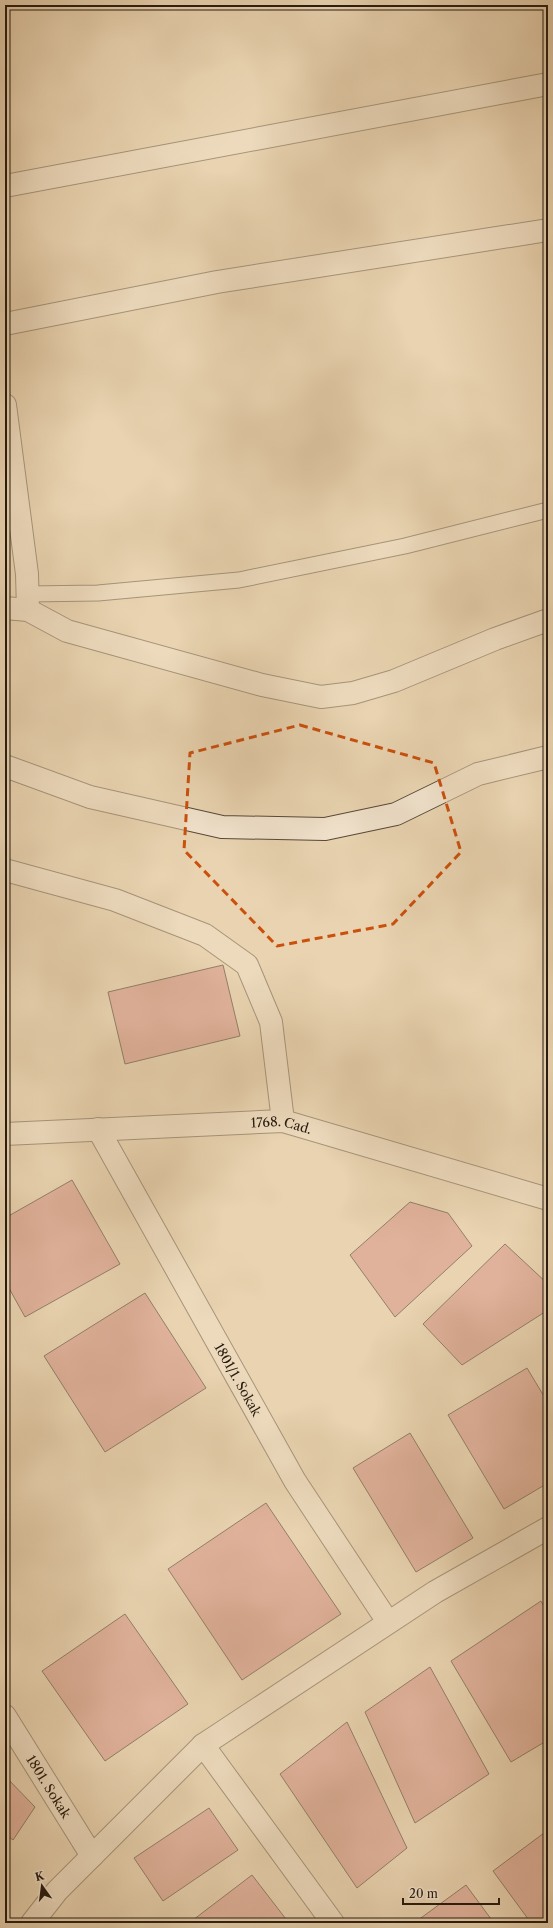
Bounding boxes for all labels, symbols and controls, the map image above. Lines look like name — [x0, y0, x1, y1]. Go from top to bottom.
street label: 1768. Cad. — [250, 1113, 314, 1137]
street label: 1801/1. Sokak — [211, 1340, 265, 1419]
street label: 1801. Sokak — [23, 1752, 75, 1821]
north arrow — [22, 1866, 62, 1906]
text: K — [34, 1868, 47, 1884]
scale bar — [403, 1880, 499, 1906]
text: 20 m — [409, 1886, 438, 1901]

